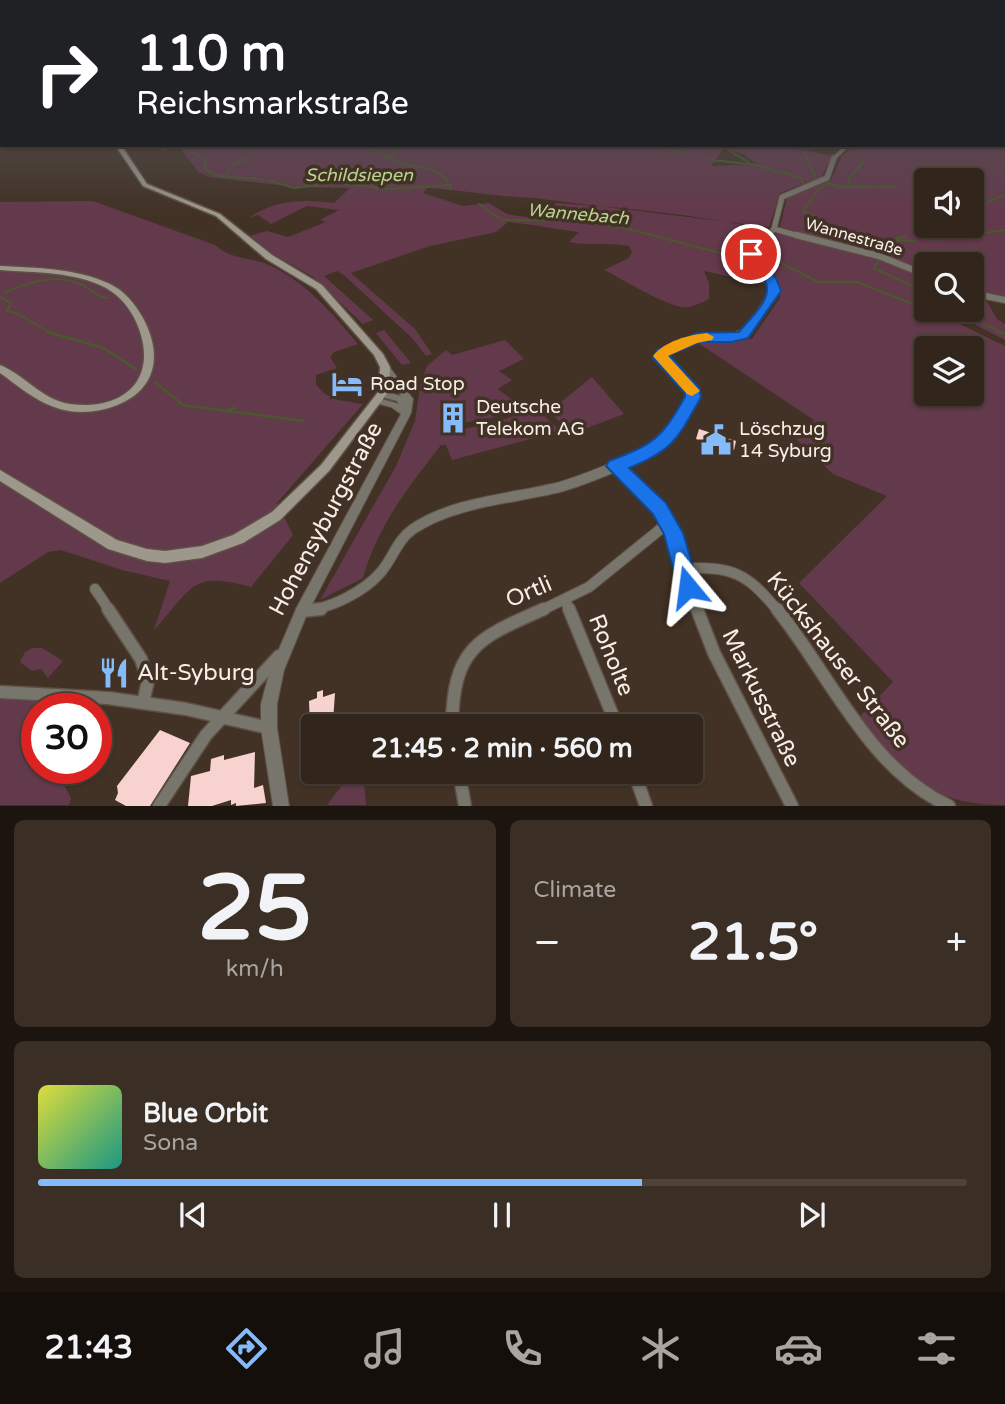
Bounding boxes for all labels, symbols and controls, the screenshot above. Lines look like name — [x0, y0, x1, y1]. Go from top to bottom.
text: 110 m — [136, 25, 286, 84]
icon: right — [21, 28, 112, 119]
text: Reichsmarkstraße — [136, 85, 409, 123]
water label: Schildsiepen — [305, 164, 414, 186]
map controls — [914, 168, 984, 406]
button: sound — [914, 168, 984, 238]
water label: Wannebach — [526, 199, 631, 229]
street label: Wannestraße — [803, 214, 905, 260]
pin — [721, 224, 781, 284]
icon: arrive — [732, 235, 770, 273]
button: search — [914, 252, 984, 322]
button: layers — [914, 336, 984, 406]
hotel icon: Road Stop — [330, 367, 364, 401]
place label: Road Stop — [370, 373, 465, 395]
place label: Deutsche Telekom AG — [476, 396, 585, 440]
building icon: Deutsche Telekom AG — [436, 401, 470, 435]
street label: Hohensyburgstraße — [263, 417, 389, 621]
place label: Löschzug 14 Syburg — [739, 418, 832, 462]
public building icon: Löschzug 14 Syburg — [699, 423, 733, 457]
position arrow — [651, 550, 725, 624]
street label: Kückshauser Straße — [760, 566, 916, 754]
street label: Ortli — [502, 570, 556, 614]
street label: Roholte — [582, 610, 640, 700]
street label: Markusstraße — [716, 624, 806, 772]
restaurant icon: Alt-Syburg — [97, 656, 131, 690]
place label: Alt-Syburg — [137, 659, 255, 687]
speed limit sign: 30 — [21, 693, 112, 784]
text: 21:45 · 2 min · 560 m — [371, 733, 633, 764]
text: 25 — [198, 854, 312, 964]
text: Climate — [534, 876, 616, 904]
text: 21.5° — [688, 911, 818, 974]
text: − — [534, 920, 561, 966]
text: + — [946, 920, 967, 966]
text: km/h — [226, 955, 284, 983]
text: Blue Orbit — [143, 1098, 268, 1129]
text: Sona — [143, 1129, 198, 1157]
icon: previous — [174, 1196, 212, 1234]
icon: pause — [483, 1196, 521, 1234]
icon: next — [793, 1196, 831, 1234]
icon: directions — [222, 1324, 271, 1373]
icon: music — [360, 1324, 409, 1373]
icon: phone — [498, 1324, 547, 1373]
icon: climate — [636, 1324, 685, 1373]
icon: car — [774, 1324, 823, 1373]
icon: filters — [912, 1324, 961, 1373]
text: 21:43 — [44, 1329, 133, 1367]

